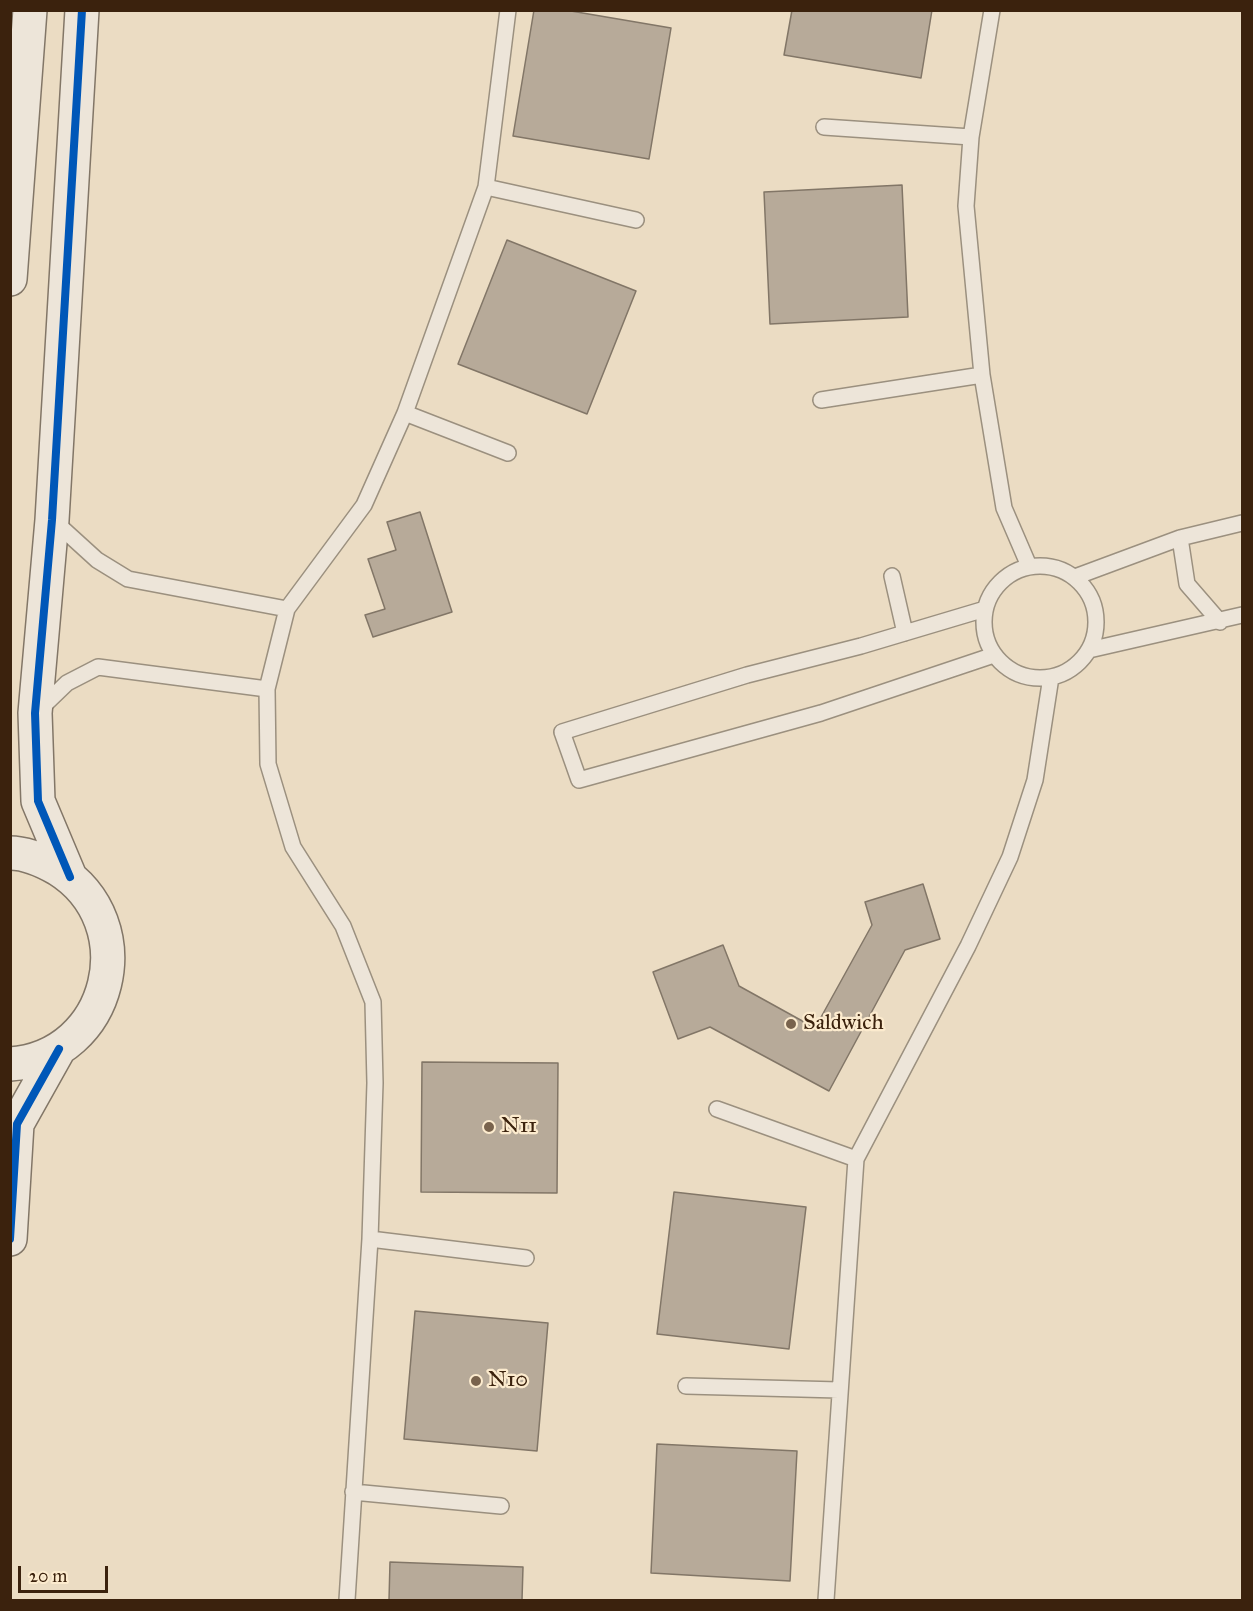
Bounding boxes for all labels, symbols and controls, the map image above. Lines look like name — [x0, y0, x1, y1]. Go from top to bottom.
place label: Saldwich — [803, 1011, 884, 1037]
marker: Saldwich — [784, 1017, 798, 1031]
place label: N11 — [501, 1114, 537, 1140]
marker: N11 — [482, 1120, 496, 1134]
place label: N10 — [488, 1368, 528, 1394]
marker: N10 — [469, 1374, 483, 1388]
scale bar — [21, 1554, 111, 1592]
text: 20 m — [29, 1565, 67, 1587]

